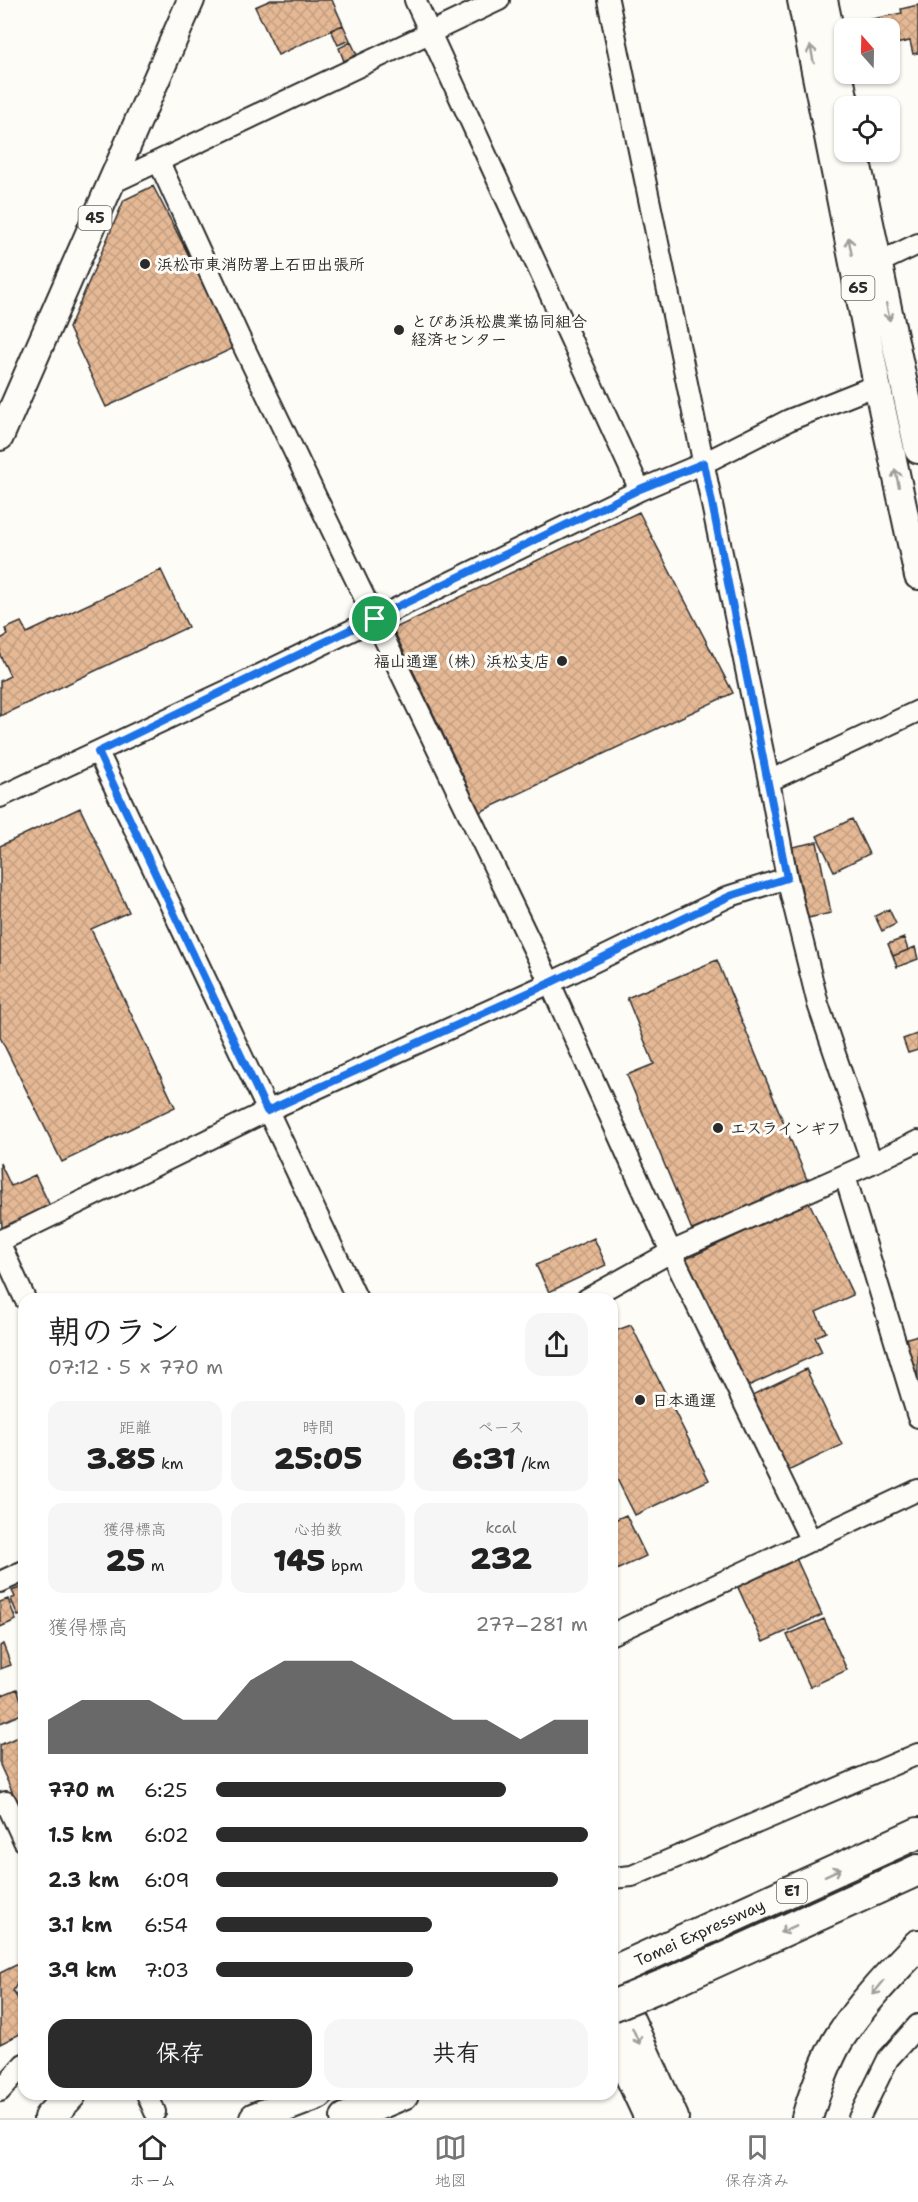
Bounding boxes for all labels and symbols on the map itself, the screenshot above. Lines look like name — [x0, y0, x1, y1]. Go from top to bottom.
north arrow — [834, 18, 900, 84]
one-way arrow — [806, 45, 817, 65]
road number: 45 — [78, 206, 112, 230]
one-way arrow — [844, 236, 855, 256]
place label: 浜松市東消防署上石田出張所 — [157, 254, 365, 275]
marker: 浜松市東消防署上石田出張所 — [138, 257, 152, 271]
road number: 65 — [842, 276, 874, 300]
one-way arrow — [883, 302, 895, 321]
place label: とぴあ浜松農業協同組合 経済センター — [411, 311, 587, 350]
marker: とぴあ浜松農業協同組合 経済センター — [392, 323, 406, 337]
one-way arrow — [891, 469, 902, 488]
pin — [349, 593, 400, 644]
place label: 福山通運（株）浜松支店 — [374, 651, 550, 672]
marker: 福山通運（株）浜松支店 — [555, 654, 569, 668]
place label: エスラインギフ — [730, 1118, 842, 1139]
marker: エスラインギフ — [711, 1121, 725, 1135]
place label: 日本通運 — [652, 1390, 716, 1411]
marker: 日本通運 — [633, 1393, 647, 1407]
one-way arrow — [823, 1866, 841, 1878]
road number: E1 — [777, 1879, 807, 1903]
street label: Tomei Expressway — [631, 1894, 768, 1971]
one-way arrow — [780, 1923, 798, 1935]
one-way arrow — [871, 1980, 885, 1995]
one-way arrow — [631, 2026, 642, 2044]

